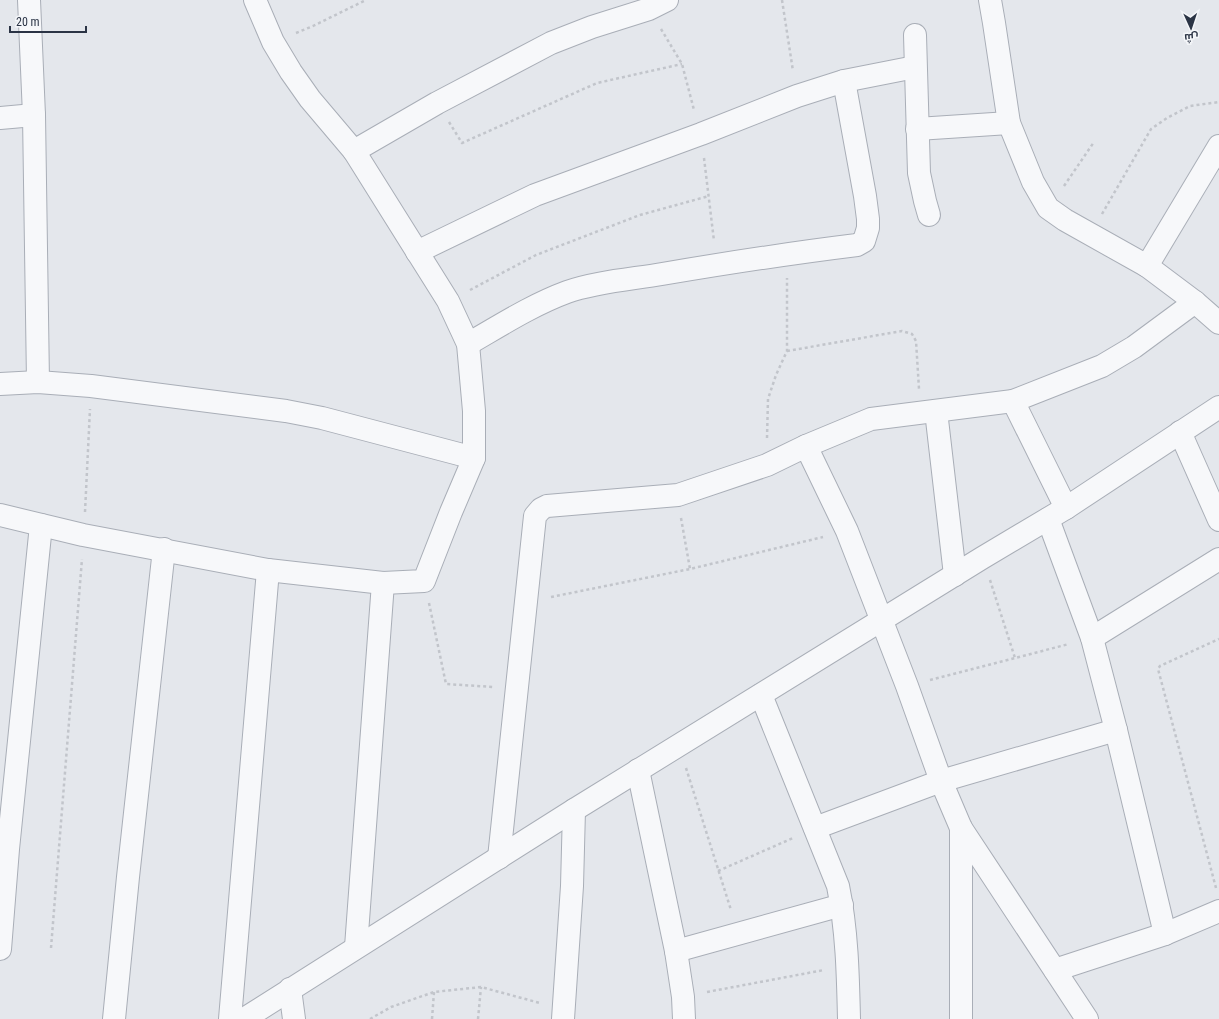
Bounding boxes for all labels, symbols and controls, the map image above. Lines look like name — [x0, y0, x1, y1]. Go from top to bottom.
scale bar — [10, 8, 86, 34]
north arrow — [1171, 8, 1211, 48]
text: 20 m — [16, 15, 40, 29]
text: ش — [1184, 31, 1199, 44]

